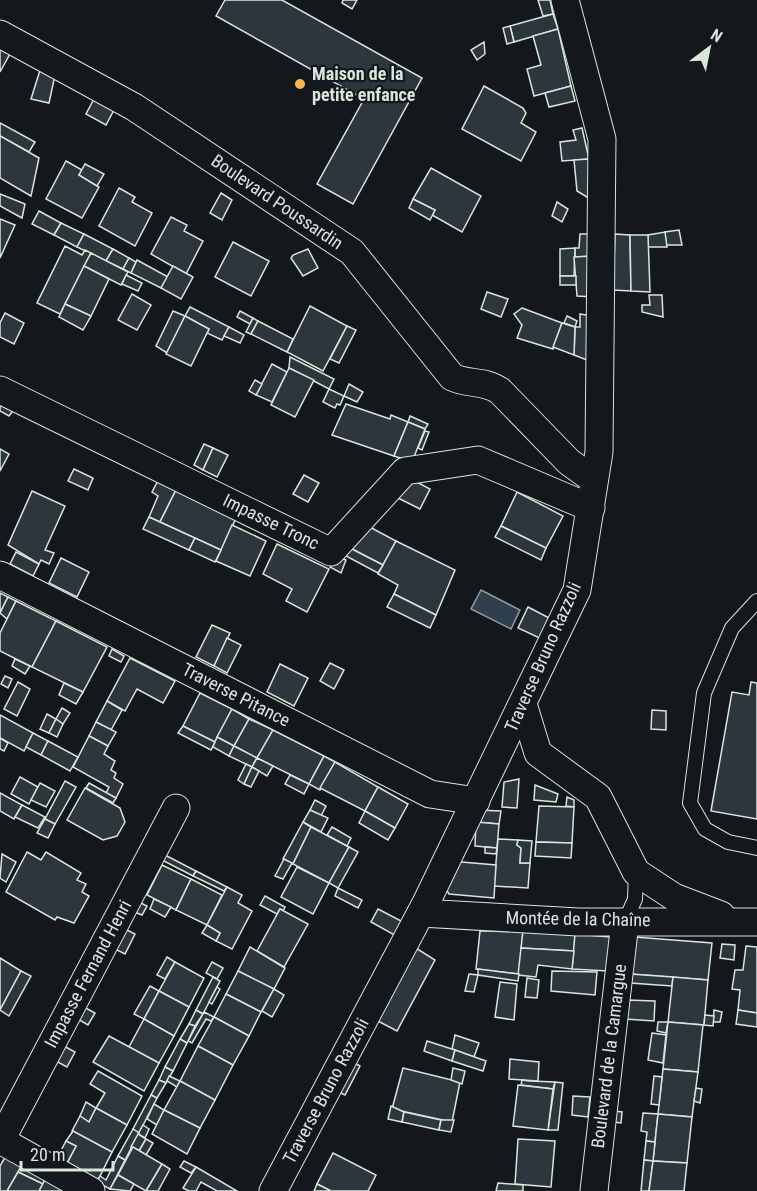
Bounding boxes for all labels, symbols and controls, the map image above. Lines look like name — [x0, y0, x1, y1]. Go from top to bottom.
north arrow — [679, 18, 739, 78]
text: N — [707, 25, 726, 46]
place label: Maison de la petite enfance — [312, 63, 416, 105]
marker: Maison de la petite enfance — [293, 77, 307, 91]
street label: Boulevard Poussardin — [207, 150, 347, 253]
street label: Impasse Tronc — [220, 489, 323, 554]
street label: Traverse Bruno Razzoli — [500, 579, 585, 735]
street label: Traverse Pitance — [179, 658, 294, 731]
street label: Impasse Fernand Henri — [40, 896, 135, 1051]
street label: Montée de la Chaîne — [505, 907, 651, 930]
street label: Boulevard de la Camargue — [587, 963, 630, 1149]
street label: Traverse Bruno Razzoli — [278, 1014, 373, 1167]
scale bar — [21, 1134, 112, 1172]
text: 20 m — [30, 1144, 65, 1165]

